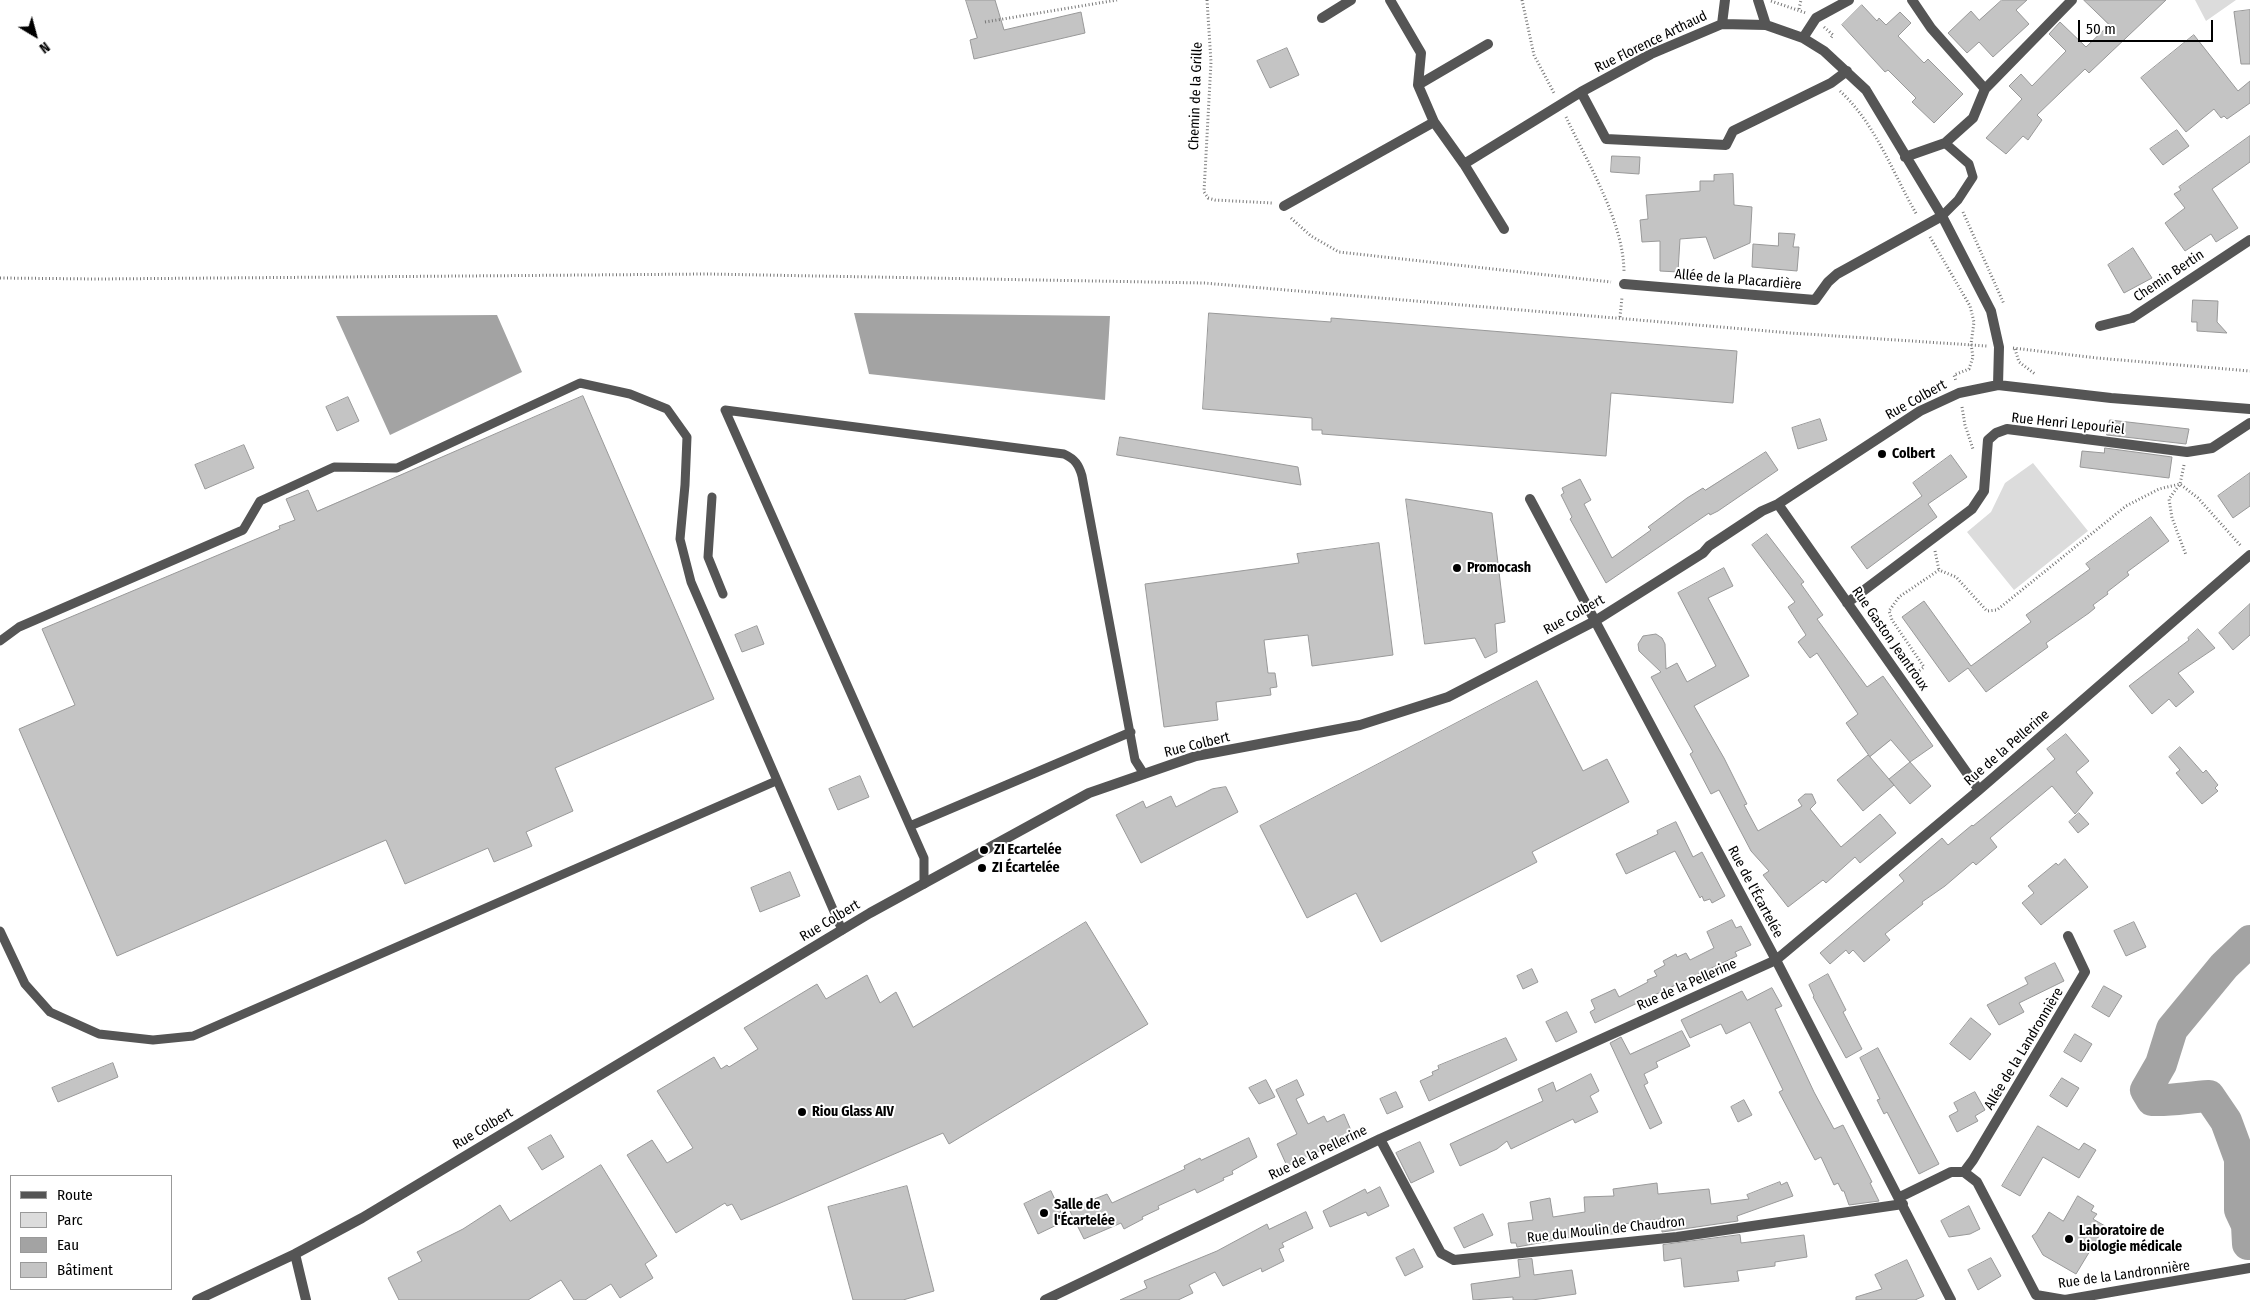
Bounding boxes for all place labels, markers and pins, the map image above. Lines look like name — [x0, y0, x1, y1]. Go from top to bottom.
place label: Colbert — [1892, 446, 1935, 462]
marker: Colbert — [1876, 448, 1888, 460]
place label: Promocash — [1467, 560, 1531, 576]
marker: Promocash — [1451, 562, 1463, 574]
place label: ZI Ecartelée — [994, 842, 1062, 858]
marker: ZI Ecartelée — [978, 844, 990, 856]
place label: ZI Écartelée — [992, 860, 1060, 876]
marker: ZI Écartelée — [976, 862, 988, 874]
place label: Riou Glass AIV — [812, 1104, 894, 1120]
marker: Riou Glass AIV — [796, 1106, 808, 1118]
place label: Salle de l'Écartelée — [1054, 1197, 1115, 1230]
marker: Salle de l'Écartelée — [1038, 1207, 1050, 1219]
place label: Laboratoire de biologie médicale — [2079, 1223, 2182, 1256]
marker: Laboratoire de biologie médicale — [2063, 1233, 2075, 1245]

